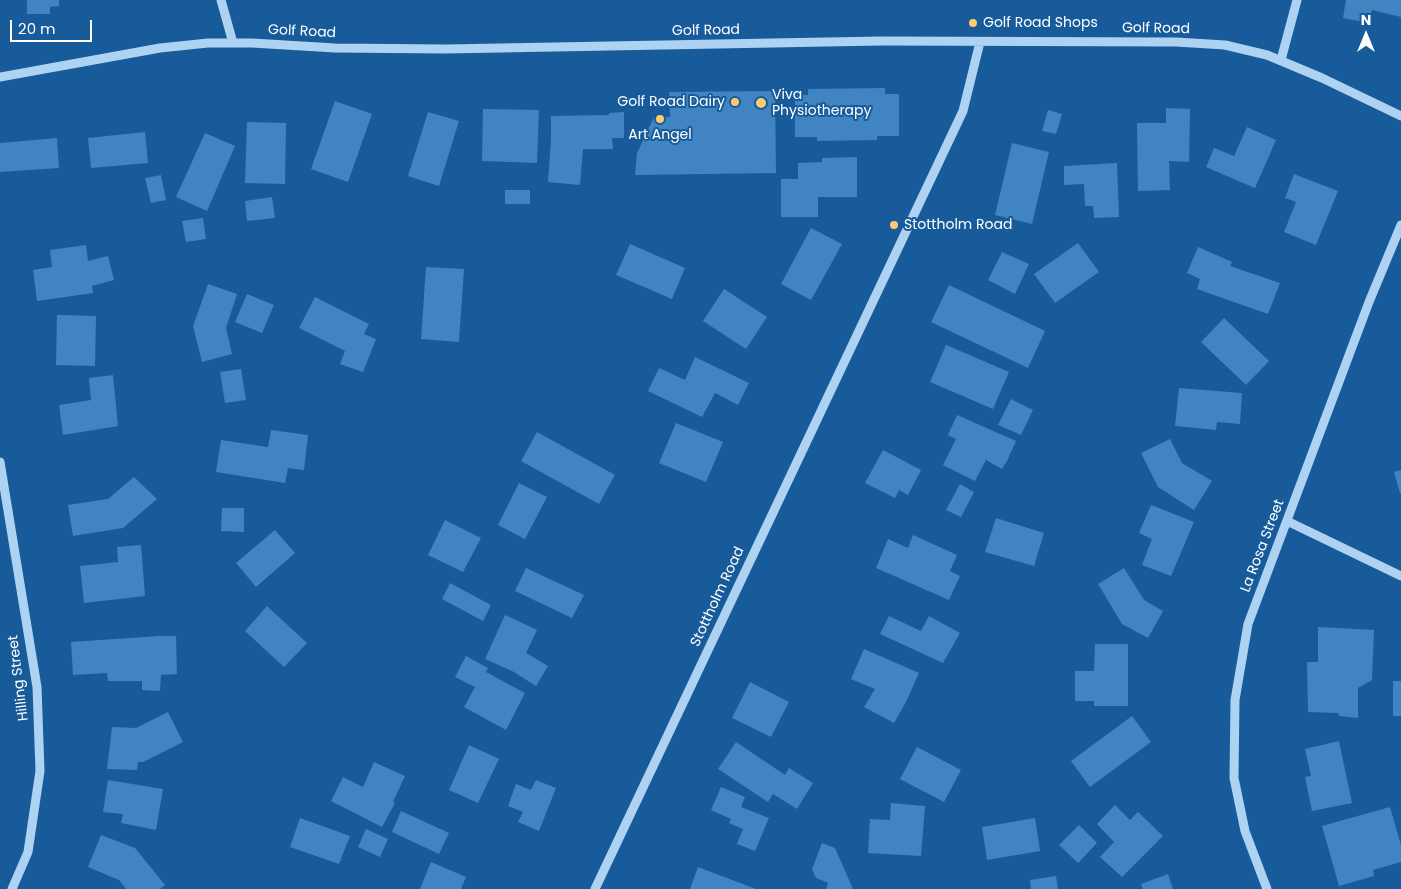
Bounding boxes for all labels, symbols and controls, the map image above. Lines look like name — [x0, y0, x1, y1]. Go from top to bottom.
scale bar — [12, 10, 95, 42]
north arrow — [1341, 10, 1391, 60]
text: N — [1361, 10, 1371, 30]
place label: Golf Road Shops — [983, 15, 1098, 31]
marker: Golf Road Shops — [967, 17, 979, 29]
text: 20 m — [18, 18, 56, 39]
street label: Golf Road — [1122, 20, 1190, 38]
street label: Golf Road — [268, 22, 336, 42]
street label: Golf Road — [672, 22, 740, 40]
place label: Viva Physiotherapy — [772, 87, 871, 120]
place label: Golf Road Dairy — [617, 94, 725, 110]
marker: Golf Road Dairy — [729, 96, 741, 108]
marker: Viva Physiotherapy — [754, 96, 768, 110]
marker: Art Angel — [654, 113, 666, 125]
place label: Art Angel — [628, 127, 692, 143]
place label: Stottholm Road — [904, 217, 1012, 233]
marker: Stottholm Road — [888, 219, 900, 231]
street label: La Rosa Street — [1238, 497, 1288, 595]
street label: Stottholm Road — [687, 544, 749, 650]
street label: Hilling Street — [5, 634, 33, 722]

